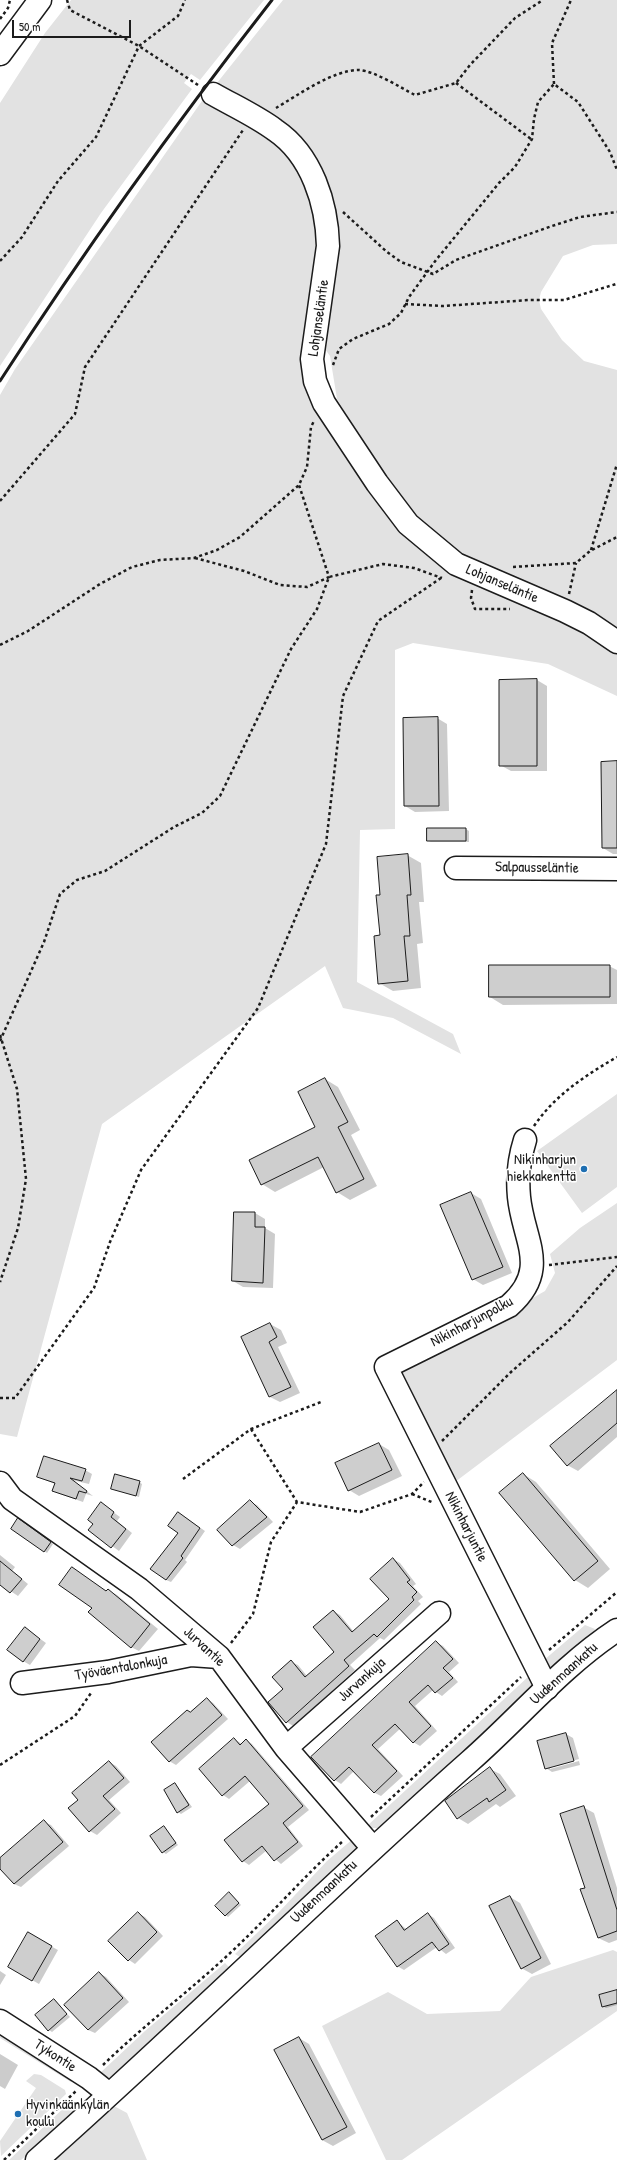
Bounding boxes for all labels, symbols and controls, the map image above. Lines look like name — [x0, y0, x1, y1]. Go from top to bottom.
scale bar — [14, 12, 133, 38]
text: 50 m — [19, 18, 40, 35]
street label: Lohjanseläntie — [305, 279, 333, 357]
street label: Lohjanseläntie — [463, 561, 541, 607]
street label: Salpausseläntie — [495, 858, 579, 878]
place label: Nikinharjun hiekkakenttä — [507, 1151, 576, 1186]
marker: Nikinharjun hiekkakenttä — [579, 1164, 589, 1174]
street label: Nikinharjunpolku — [428, 1293, 516, 1351]
street label: Nikinharjuntie — [441, 1489, 491, 1565]
street label: Jurvantie — [179, 1623, 229, 1671]
street label: Uudenmaankatu — [526, 1639, 602, 1709]
street label: Työväentalonkuja — [73, 1651, 169, 1685]
street label: Jurvankuja — [335, 1654, 389, 1706]
street label: Uudenmaankatu — [287, 1856, 361, 1928]
street label: Tykontie — [30, 2036, 80, 2076]
place label: Hyvinkäänkylän koulu — [26, 2096, 109, 2131]
marker: Hyvinkäänkylän koulu — [13, 2109, 23, 2119]

